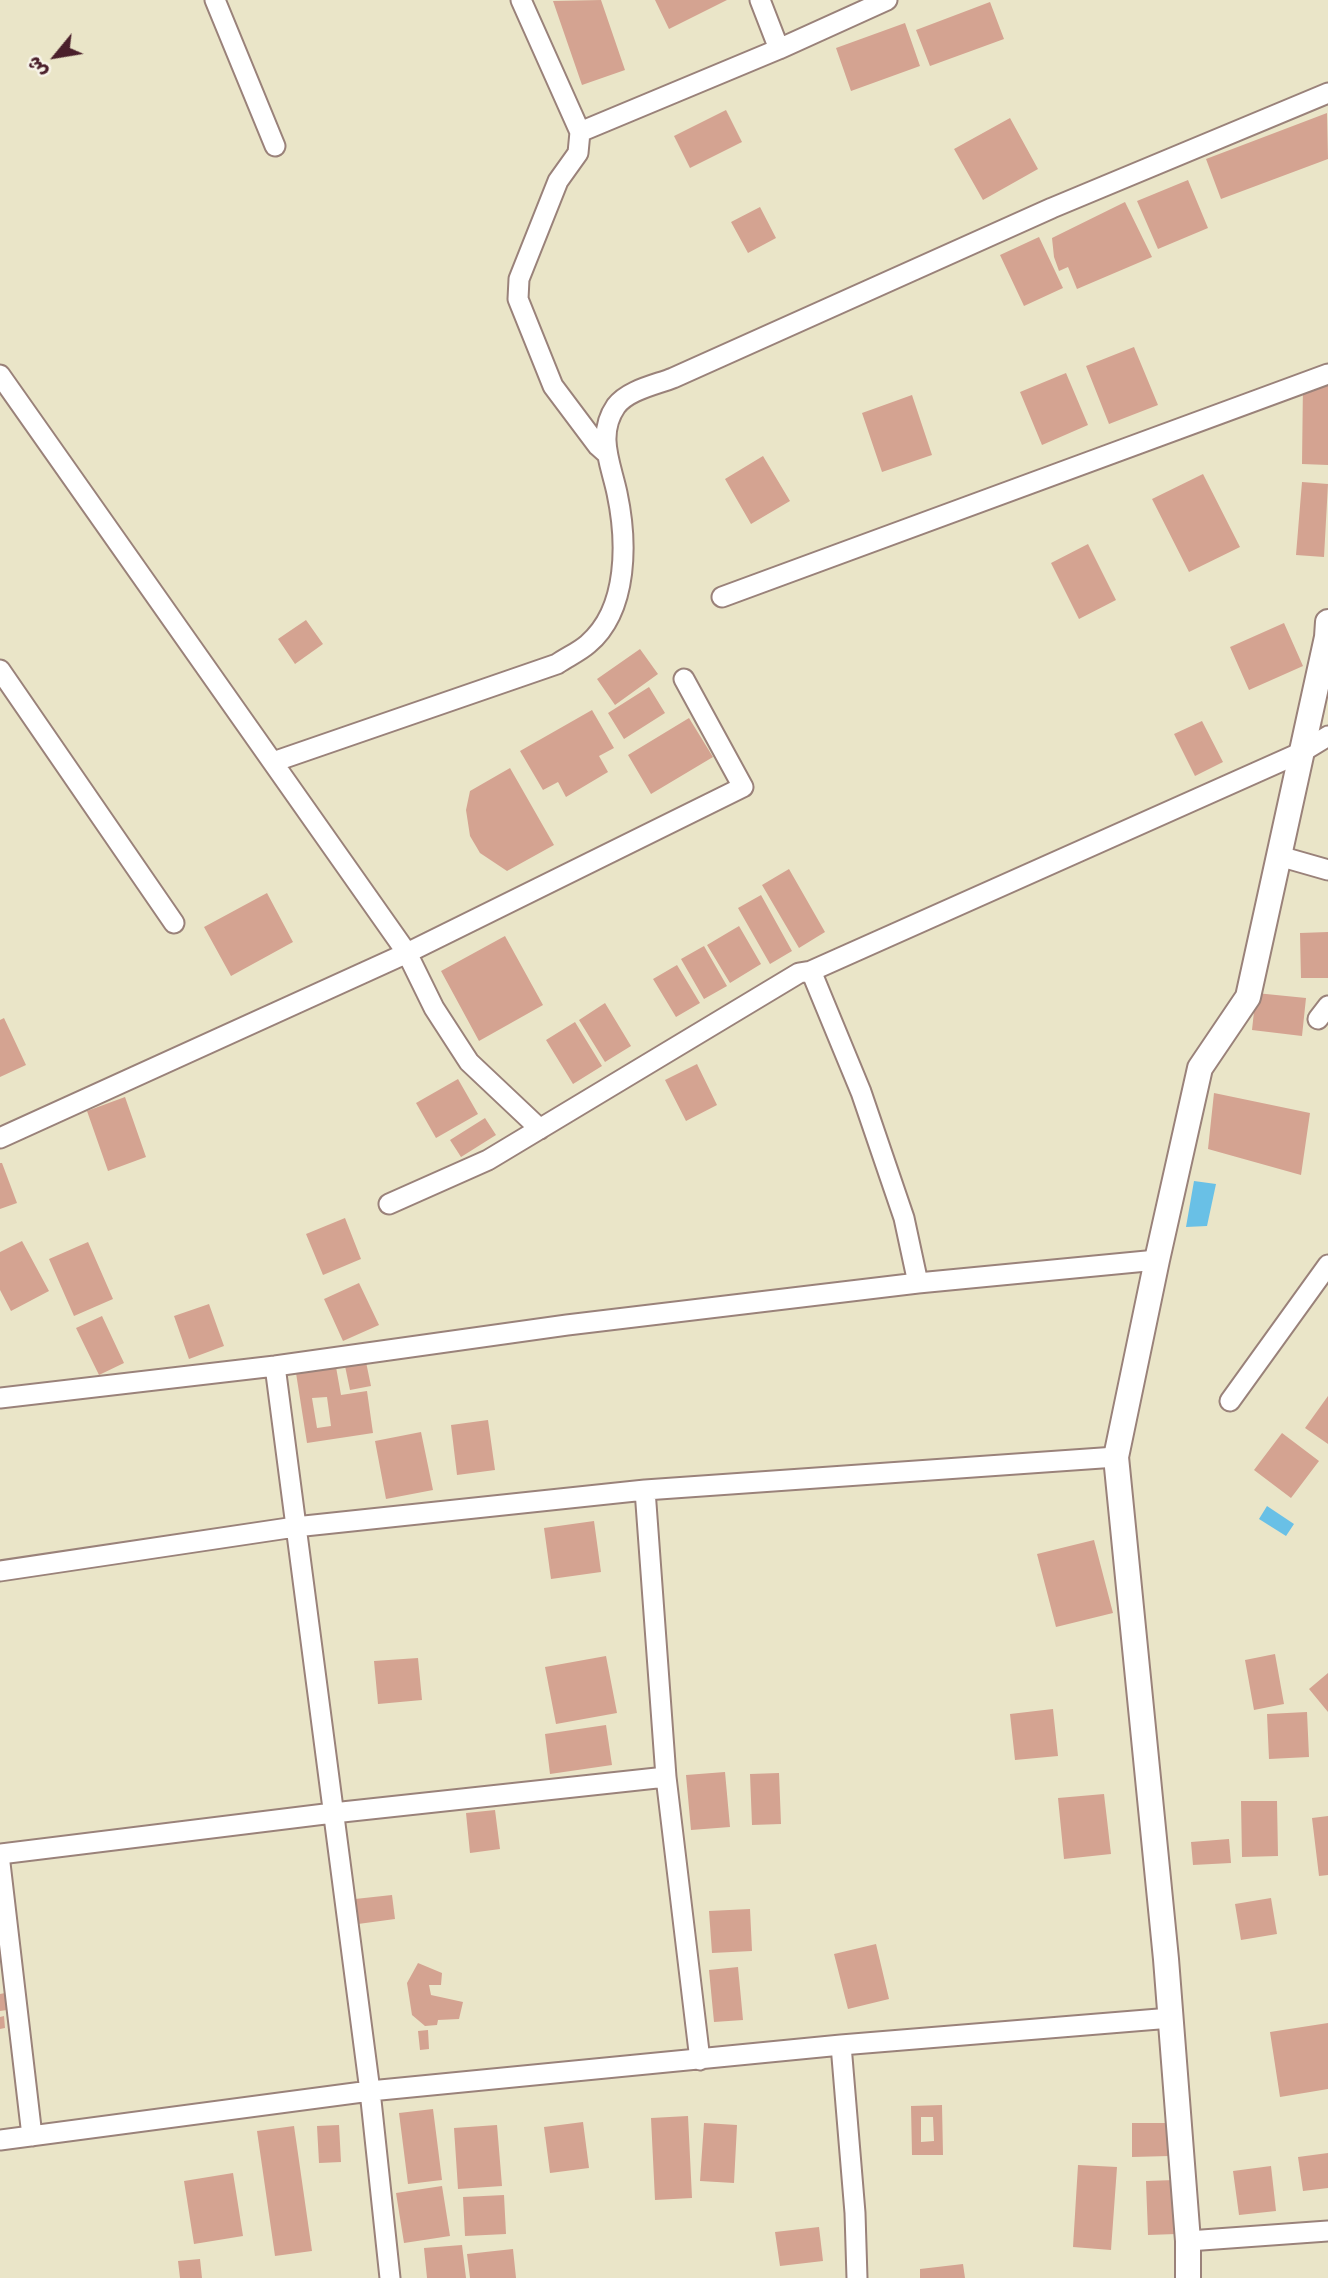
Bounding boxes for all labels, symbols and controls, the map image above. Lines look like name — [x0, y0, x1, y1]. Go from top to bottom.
north arrow — [21, 21, 91, 91]
text: ش — [21, 51, 53, 82]

